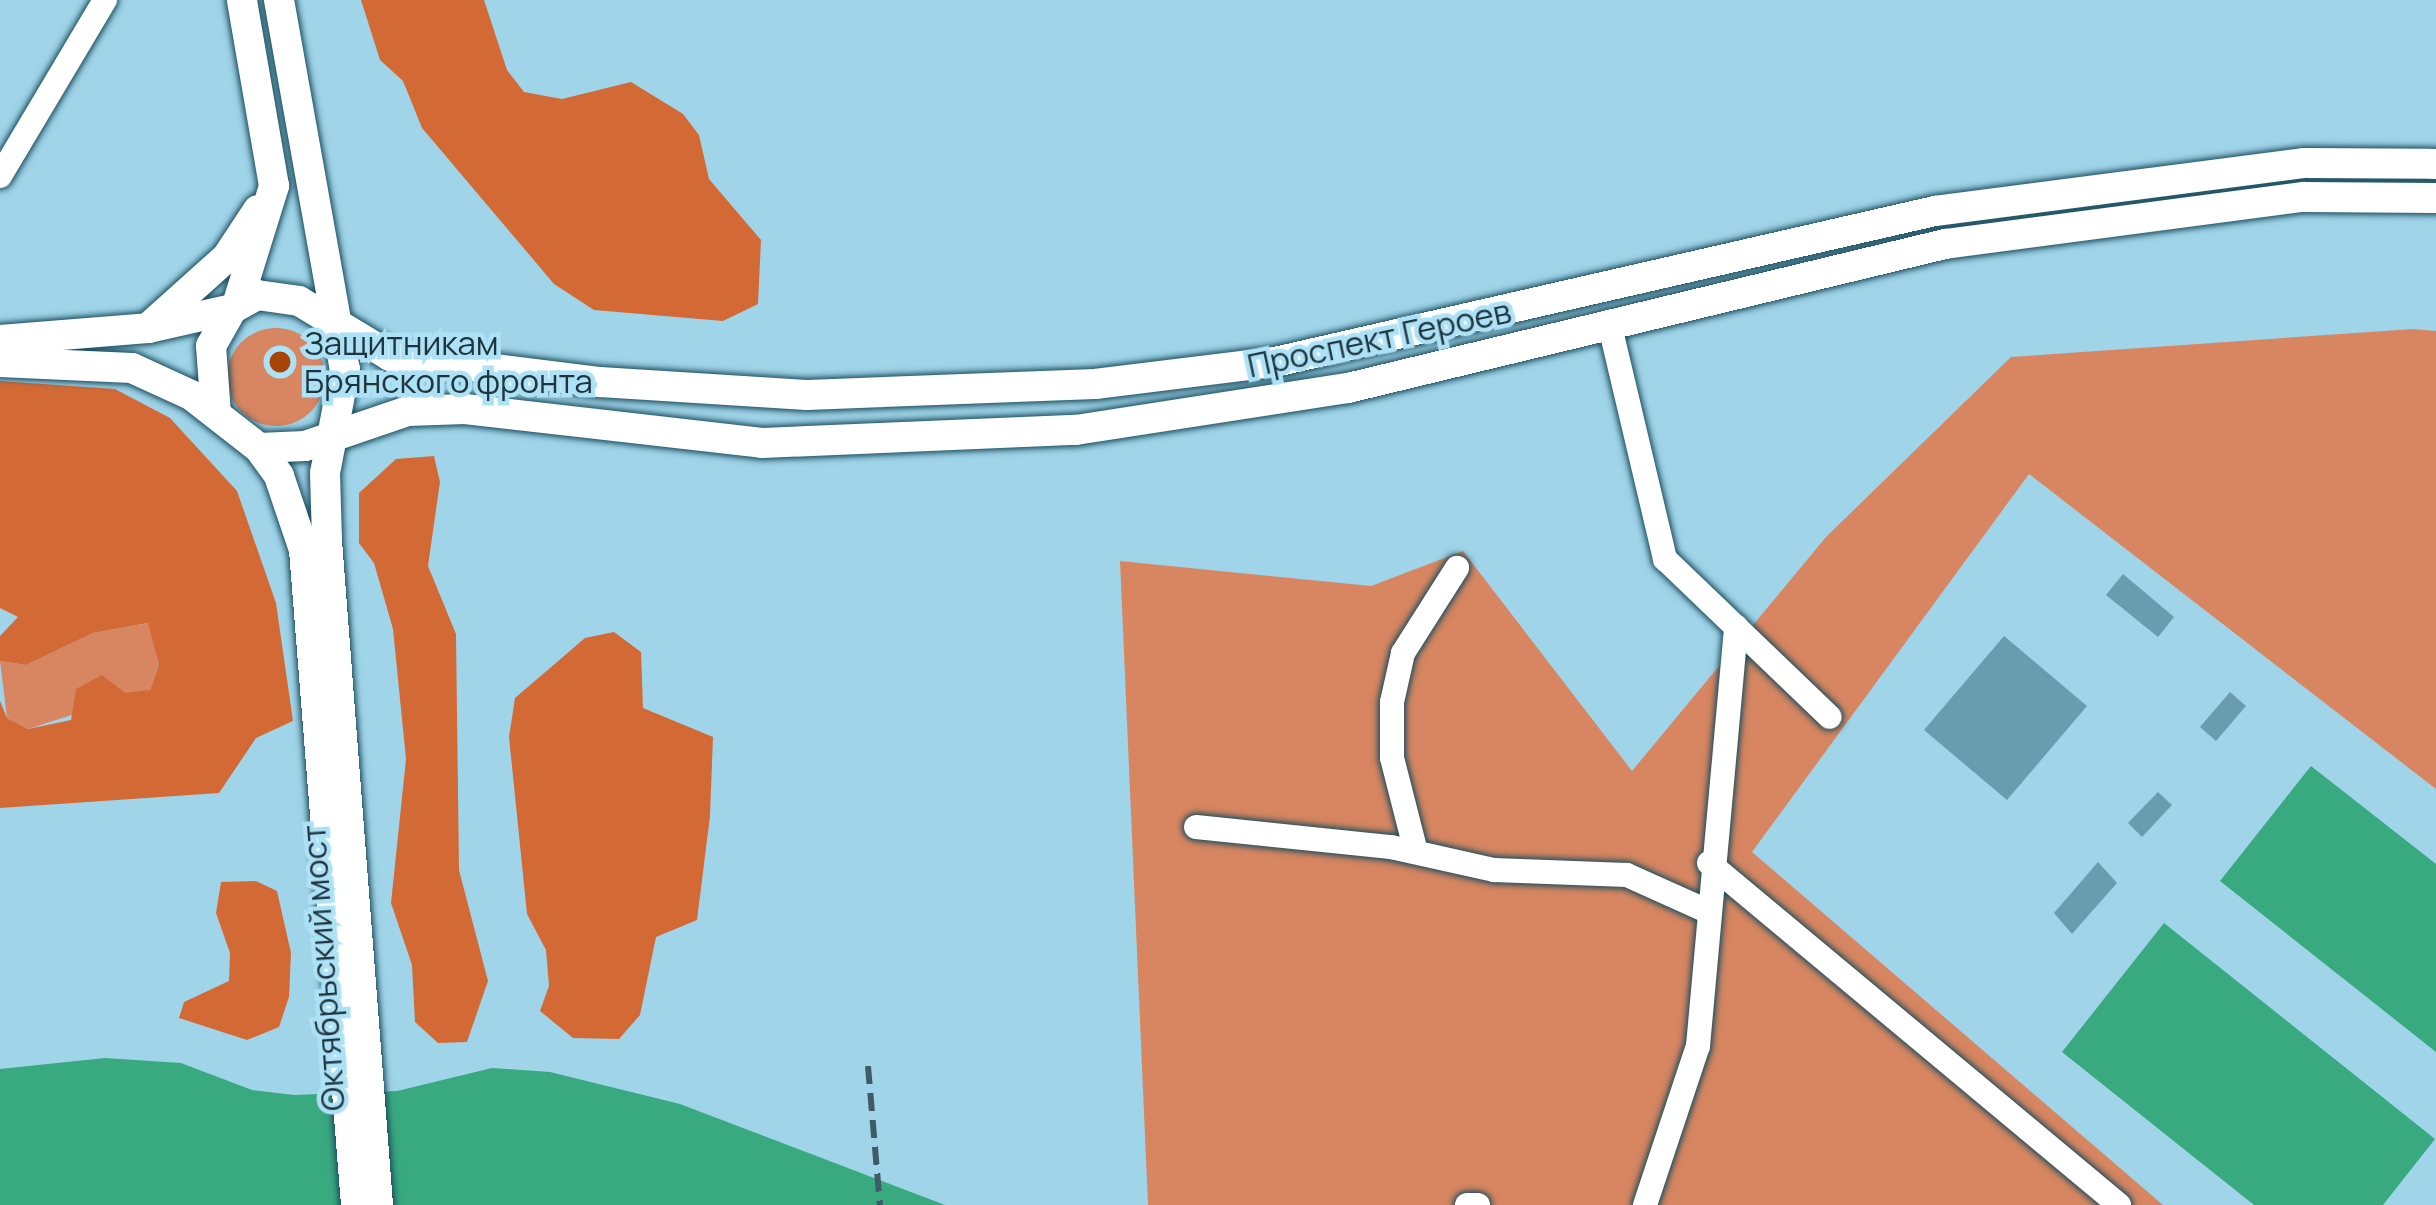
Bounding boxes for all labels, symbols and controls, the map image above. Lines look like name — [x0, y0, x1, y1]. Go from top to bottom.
street label: Проспект Героев — [1244, 291, 1514, 385]
place label: Защитникам Брянского фронта — [304, 323, 593, 401]
marker: Защитникам Брянского фронта — [267, 349, 293, 375]
street label: Октябрьский мост — [293, 824, 353, 1112]

